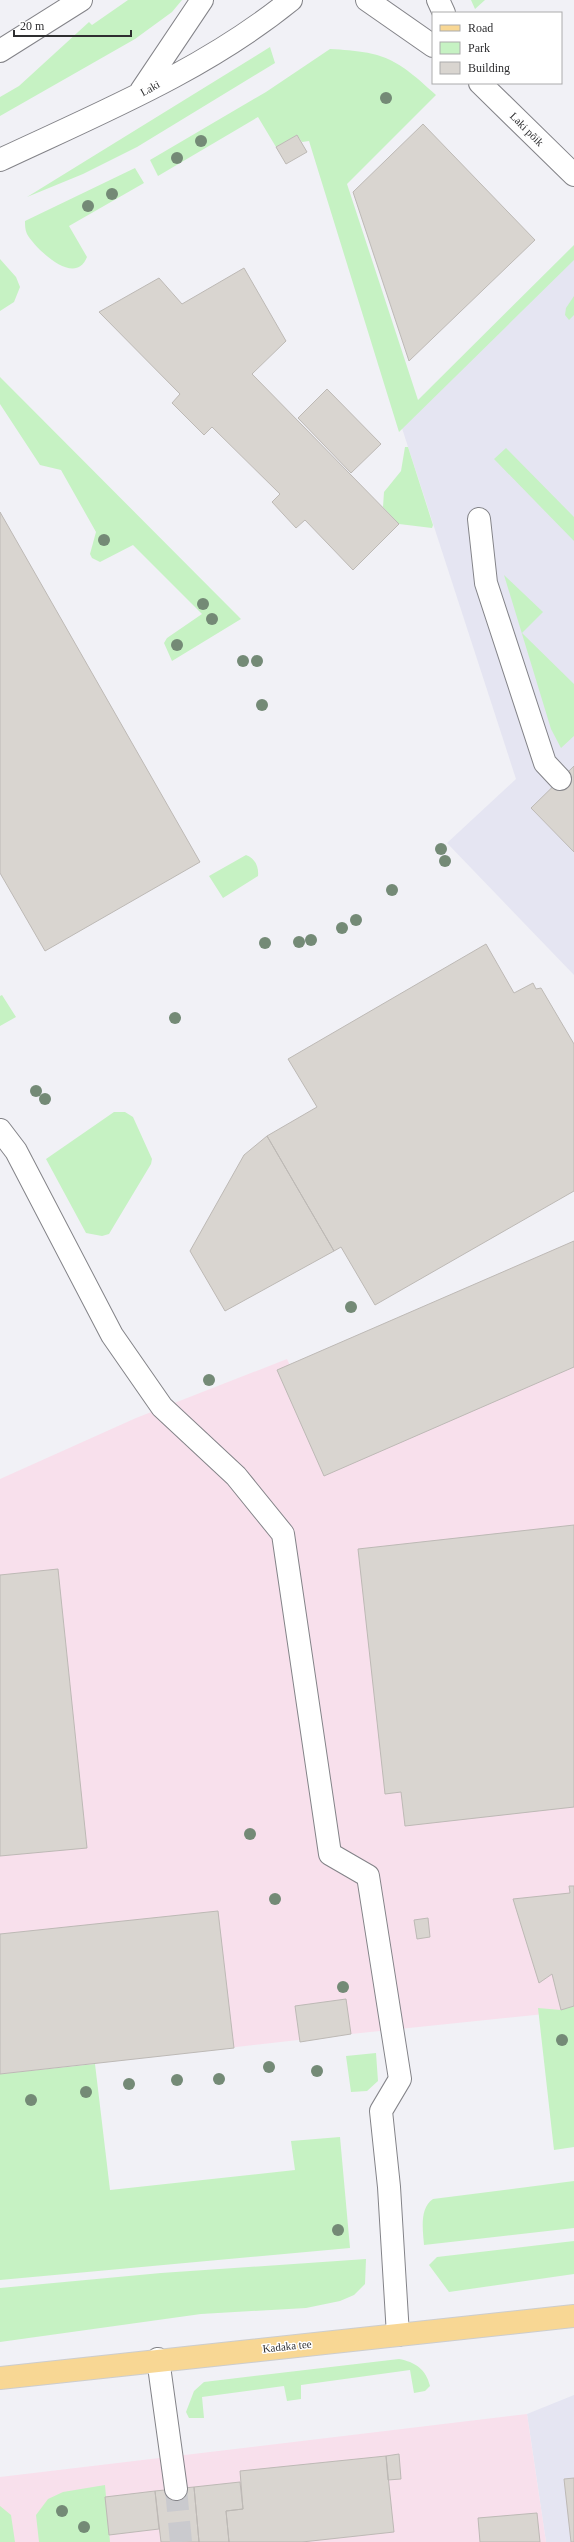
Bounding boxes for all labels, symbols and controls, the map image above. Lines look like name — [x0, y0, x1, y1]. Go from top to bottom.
scale bar — [14, 12, 131, 38]
legend — [432, 12, 562, 84]
text: 20 m — [20, 19, 45, 33]
text: Road — [468, 21, 493, 35]
text: Park — [468, 41, 490, 55]
text: Building — [468, 61, 510, 75]
street label: Laki — [138, 78, 162, 98]
street label: Laki põik — [508, 110, 547, 149]
street label: Kadaka tee — [262, 2337, 312, 2355]

